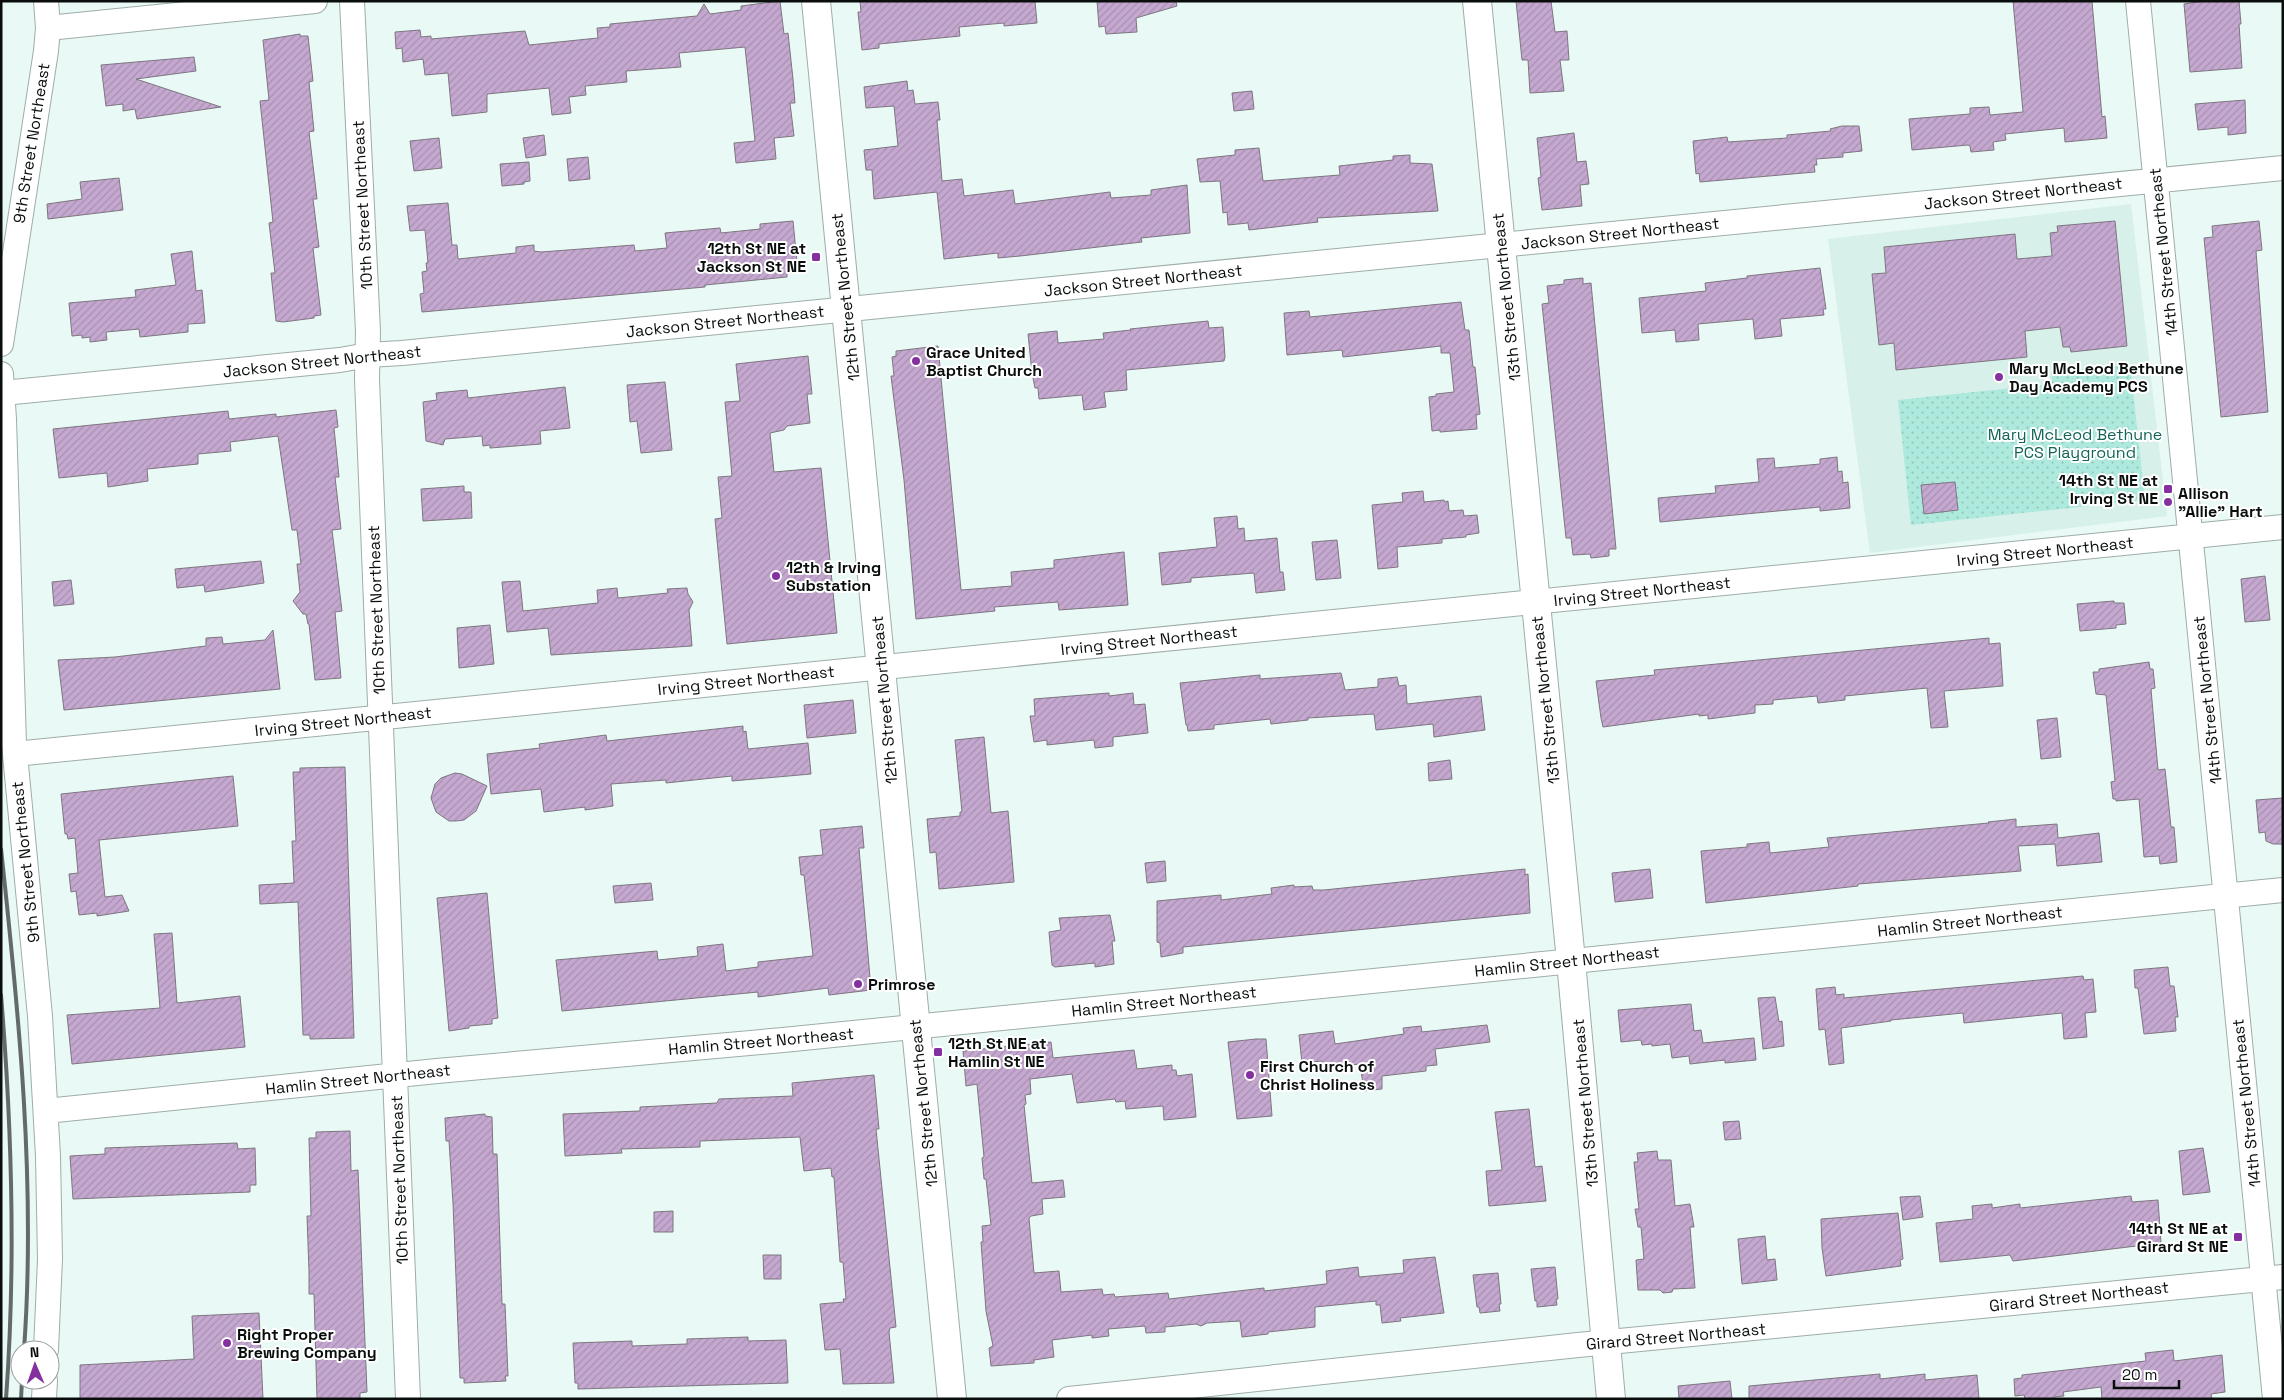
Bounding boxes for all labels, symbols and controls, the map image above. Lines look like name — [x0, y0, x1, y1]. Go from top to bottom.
street label: 9th Street Northeast — [8, 61, 55, 225]
street label: 10th Street Northeast — [348, 120, 377, 290]
street label: 14th Street Northeast — [2144, 167, 2183, 337]
street label: Jackson Street Northeast — [1923, 173, 2123, 214]
street label: 12th Street Northeast — [826, 212, 865, 382]
street label: 13th Street Northeast — [1487, 212, 1526, 382]
street label: Jackson Street Northeast — [1520, 213, 1720, 254]
place label: 12th St NE at Jackson St NE — [697, 238, 806, 277]
marker: 12th St NE at Jackson St NE — [810, 251, 822, 263]
street label: Jackson Street Northeast — [1043, 260, 1243, 301]
street label: Jackson Street Northeast — [625, 301, 825, 342]
street label: Jackson Street Northeast — [222, 341, 422, 382]
place label: Grace United Baptist Church — [926, 342, 1042, 381]
marker: Grace United Baptist Church — [910, 355, 922, 367]
place label: Mary McLeod Bethune Day Academy PCS — [2009, 358, 2184, 397]
marker: Mary McLeod Bethune Day Academy PCS — [1993, 371, 2005, 383]
park label: Mary McLeod Bethune PCS Playground — [1988, 424, 2162, 463]
place label: 14th St NE at Irving St NE — [2059, 470, 2158, 509]
marker: 14th St NE at Irving St NE — [2162, 483, 2174, 495]
place label: Allison "Allie" Hart — [2178, 483, 2263, 522]
marker: Allison "Allie" Hart — [2162, 496, 2174, 508]
street label: 10th Street Northeast — [363, 525, 390, 695]
street label: Irving Street Northeast — [1956, 532, 2134, 571]
place label: 12th & Irving Substation — [786, 557, 881, 596]
marker: 12th & Irving Substation — [770, 570, 782, 582]
street label: Irving Street Northeast — [1553, 572, 1731, 611]
street label: 12th Street Northeast — [867, 615, 902, 785]
street label: 13th Street Northeast — [1526, 615, 1565, 785]
street label: 14th Street Northeast — [2188, 615, 2227, 785]
street label: Irving Street Northeast — [1060, 621, 1238, 660]
street label: Irving Street Northeast — [657, 661, 835, 700]
street label: Irving Street Northeast — [254, 702, 432, 741]
street label: 9th Street Northeast — [7, 780, 44, 944]
street label: Hamlin Street Northeast — [1876, 901, 2064, 942]
street label: Hamlin Street Northeast — [1473, 941, 1661, 982]
place label: Primrose — [868, 974, 935, 995]
marker: Primrose — [852, 978, 864, 990]
street label: Hamlin Street Northeast — [1070, 981, 1258, 1022]
street label: 12th Street Northeast — [904, 1018, 943, 1188]
street label: 13th Street Northeast — [1568, 1018, 1603, 1188]
street label: 14th Street Northeast — [2227, 1018, 2266, 1188]
street label: Hamlin Street Northeast — [667, 1023, 855, 1060]
place label: 12th St NE at Hamlin St NE — [948, 1033, 1047, 1072]
marker: 12th St NE at Hamlin St NE — [932, 1046, 944, 1058]
place label: First Church of Christ Holiness — [1260, 1056, 1375, 1095]
street label: Hamlin Street Northeast — [264, 1059, 452, 1100]
marker: First Church of Christ Holiness — [1244, 1069, 1256, 1081]
street label: 10th Street Northeast — [386, 1095, 413, 1265]
place label: 14th St NE at Girard St NE — [2129, 1218, 2228, 1257]
marker: 14th St NE at Girard St NE — [2232, 1231, 2244, 1243]
street label: Girard Street Northeast — [1988, 1277, 2170, 1316]
street label: Girard Street Northeast — [1585, 1318, 1767, 1355]
place label: Right Proper Brewing Company — [237, 1324, 377, 1363]
marker: Right Proper Brewing Company — [221, 1337, 233, 1349]
north arrow — [10, 1340, 60, 1390]
text: N — [30, 1343, 40, 1361]
scale bar — [2114, 1358, 2179, 1390]
text: 20 m — [2122, 1365, 2157, 1384]

